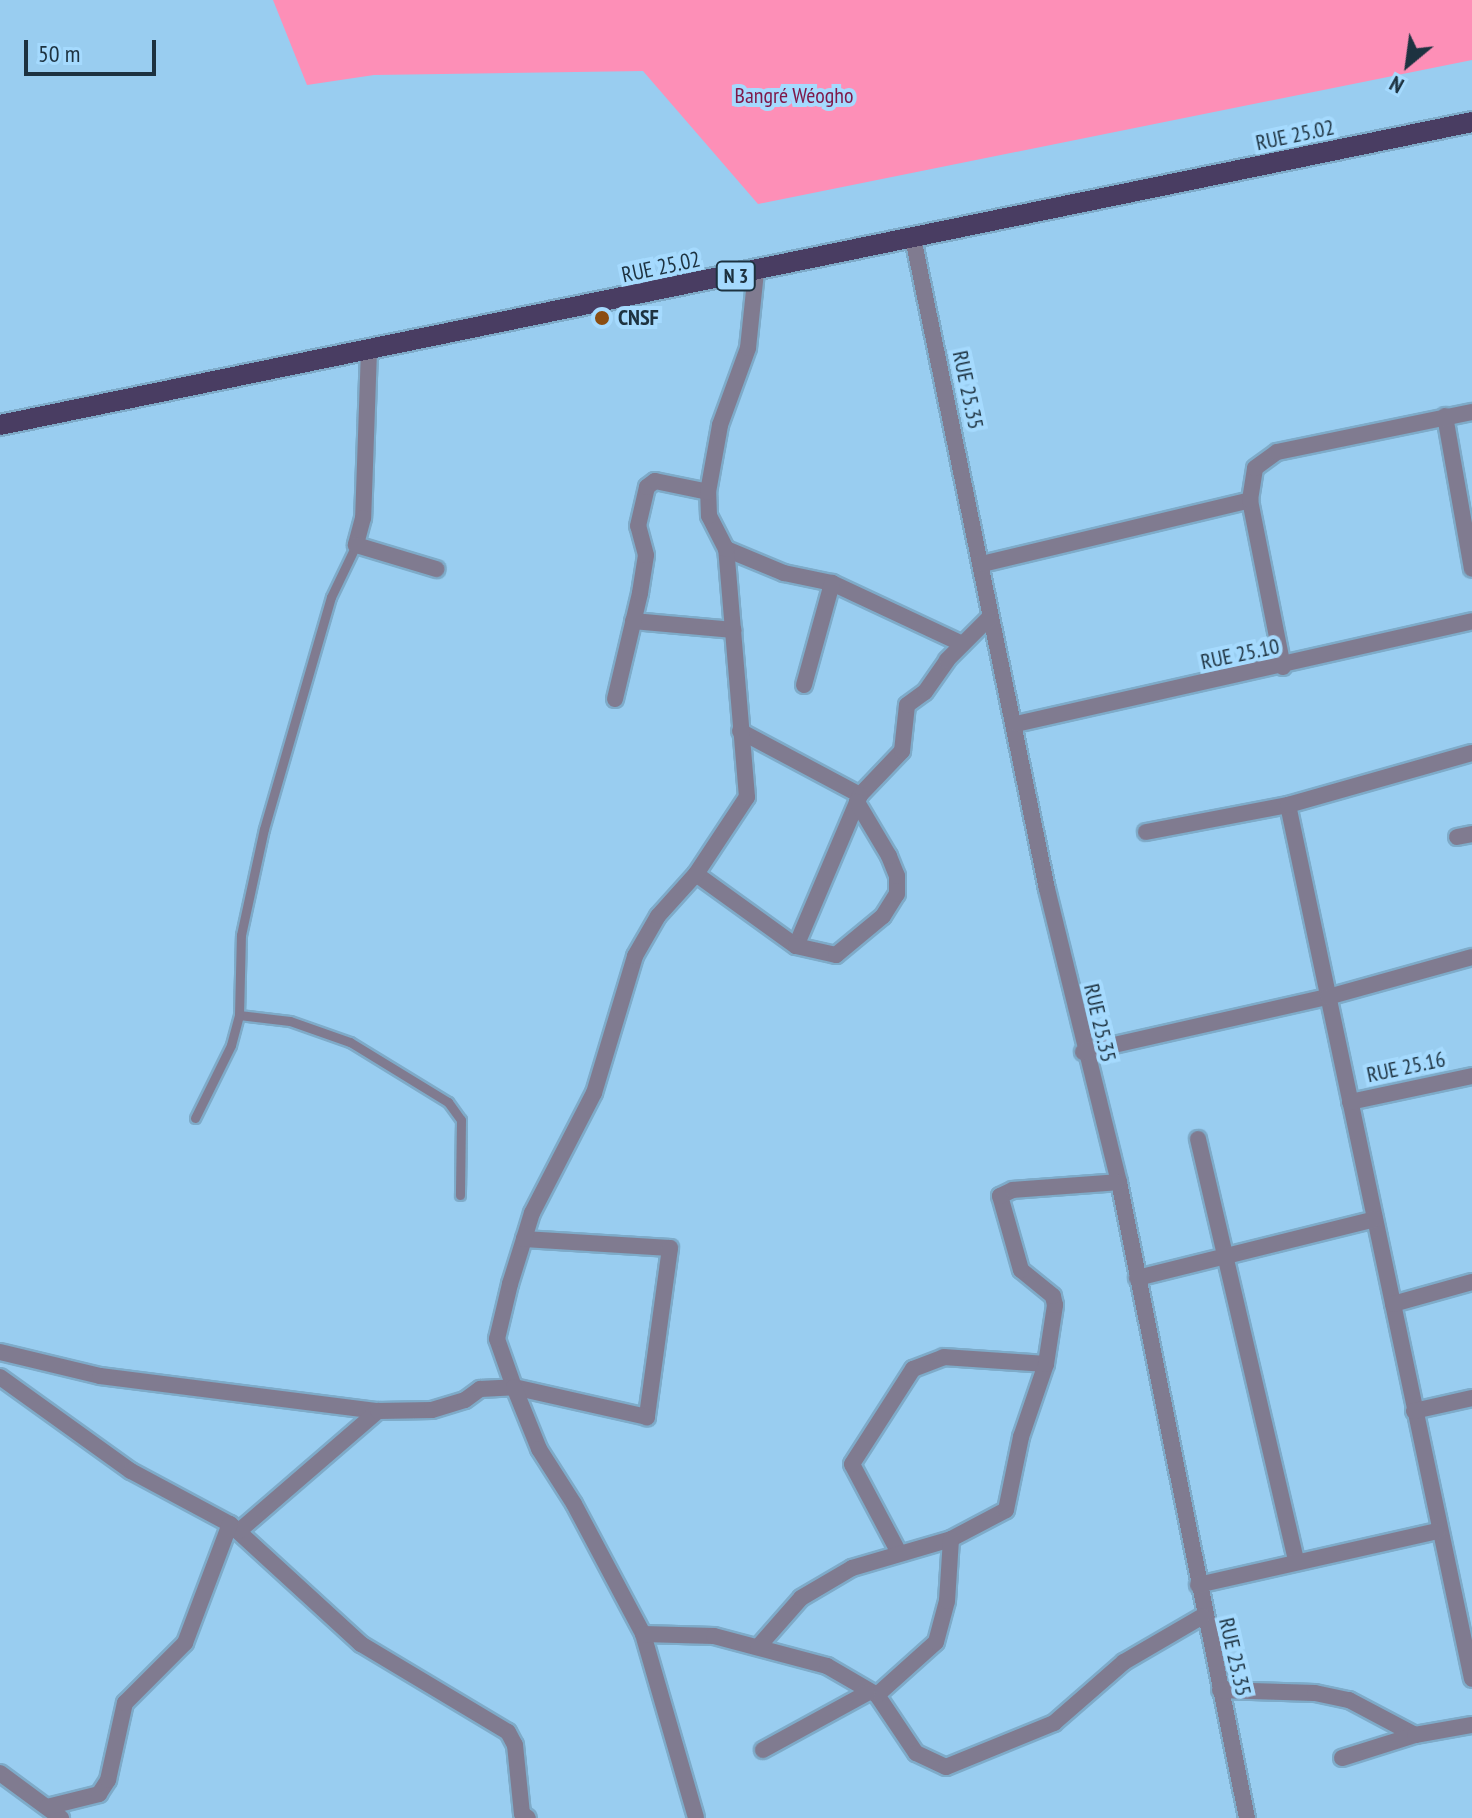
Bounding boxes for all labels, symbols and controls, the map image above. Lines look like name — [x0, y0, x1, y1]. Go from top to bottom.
scale bar — [28, 24, 160, 74]
north arrow — [1368, 24, 1448, 104]
text: 50 m — [38, 38, 80, 69]
text: N — [1384, 70, 1408, 100]
park label: Bangré Wéogho — [734, 83, 854, 109]
street label: RUE 25.02 — [1253, 114, 1337, 156]
street label: RUE 25.02 — [619, 246, 703, 288]
road number: N 3 — [714, 260, 758, 292]
place label: CNSF — [618, 305, 659, 331]
marker: CNSF — [593, 309, 611, 327]
street label: RUE 25.35 — [947, 348, 989, 432]
street label: RUE 25.10 — [1198, 633, 1282, 675]
street label: RUE 25.35 — [1078, 981, 1122, 1065]
street label: RUE 25.16 — [1364, 1046, 1448, 1088]
street label: RUE 25.35 — [1213, 1615, 1257, 1699]

